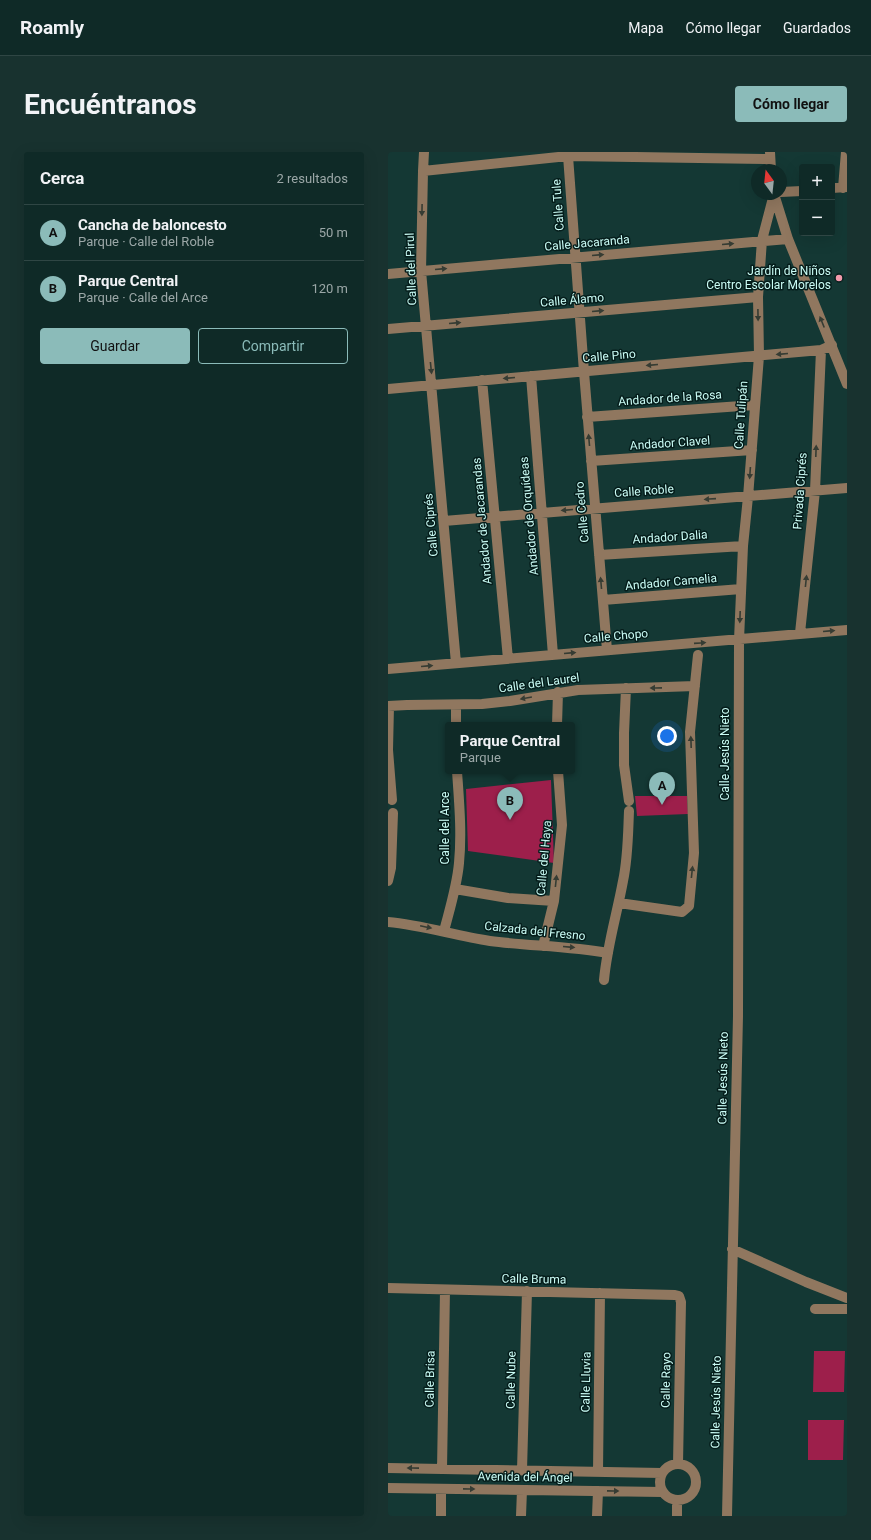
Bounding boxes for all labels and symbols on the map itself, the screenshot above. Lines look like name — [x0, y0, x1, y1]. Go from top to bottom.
north arrow — [751, 164, 787, 200]
street label: Calle Tule — [549, 179, 567, 231]
one-way arrow — [419, 204, 425, 217]
street label: Calle del Pirul — [403, 232, 419, 306]
street label: Calle Jacaranda — [544, 232, 630, 254]
one-way arrow — [722, 240, 734, 247]
one-way arrow — [592, 252, 604, 259]
place label: Jardín de Niños Centro Escolar Morelos — [706, 264, 831, 292]
one-way arrow — [435, 266, 447, 273]
marker: Jardín de Niños Centro Escolar Morelos — [834, 273, 844, 283]
street label: Calle Álamo — [539, 289, 605, 310]
one-way arrow — [592, 307, 604, 314]
one-way arrow — [755, 309, 761, 322]
one-way arrow — [818, 315, 824, 327]
one-way arrow — [449, 320, 461, 326]
street label: Calle Pino — [582, 347, 636, 365]
one-way arrow — [776, 350, 788, 357]
one-way arrow — [427, 362, 434, 374]
one-way arrow — [646, 362, 658, 369]
one-way arrow — [503, 375, 515, 381]
street label: Calle Tulipán — [732, 380, 750, 450]
street label: Andador de la Rosa — [618, 387, 722, 409]
street label: Andador Clavel — [629, 433, 711, 453]
one-way arrow — [586, 434, 593, 446]
one-way arrow — [813, 445, 820, 457]
street label: Privada Ciprés — [790, 452, 810, 530]
street label: Andador de Orquídeas — [517, 456, 541, 576]
street label: Andador de Jacarandas — [469, 457, 495, 585]
one-way arrow — [746, 467, 753, 479]
street label: Calle Cedro — [572, 481, 592, 543]
street label: Calle Roble — [614, 482, 674, 500]
street label: Calle Ciprés — [421, 493, 441, 557]
one-way arrow — [704, 496, 717, 503]
one-way arrow — [561, 507, 573, 514]
street label: Andador Dalia — [632, 527, 708, 547]
street label: Andador Camelia — [625, 571, 717, 593]
one-way arrow — [802, 575, 809, 587]
one-way arrow — [598, 577, 605, 589]
one-way arrow — [736, 611, 743, 623]
street label: Calle Chopo — [583, 626, 649, 646]
one-way arrow — [823, 628, 835, 634]
one-way arrow — [694, 639, 706, 646]
one-way arrow — [564, 650, 576, 656]
one-way arrow — [421, 662, 433, 669]
street label: Calle del Laurel — [498, 670, 580, 696]
one-way arrow — [649, 685, 662, 691]
one-way arrow — [520, 695, 533, 701]
street label: Calle Jesús Nieto — [718, 707, 732, 800]
your location — [657, 726, 677, 746]
one-way arrow — [687, 736, 694, 748]
pin: A — [649, 772, 675, 805]
pin: B — [497, 787, 523, 820]
street label: Calle del Arce — [438, 792, 452, 864]
street label: Calle del Haya — [534, 820, 554, 896]
one-way arrow — [689, 866, 695, 878]
one-way arrow — [552, 875, 559, 887]
street label: Calzada del Fresno — [484, 919, 586, 943]
one-way arrow — [420, 925, 433, 931]
one-way arrow — [563, 944, 575, 950]
street label: Calle Jesús Nieto — [715, 1031, 731, 1125]
street label: Calle Bruma — [502, 1271, 566, 1287]
street label: Calle Brisa — [423, 1351, 437, 1407]
street label: Calle Nube — [503, 1351, 519, 1409]
street label: Calle Lluvia — [578, 1351, 594, 1413]
street label: Calle Rayo — [659, 1352, 673, 1408]
street label: Calle Jesús Nieto — [708, 1355, 724, 1449]
one-way arrow — [406, 1465, 419, 1471]
street label: Avenida del Ángel — [477, 1468, 573, 1485]
one-way arrow — [463, 1486, 476, 1492]
one-way arrow — [607, 1488, 620, 1494]

